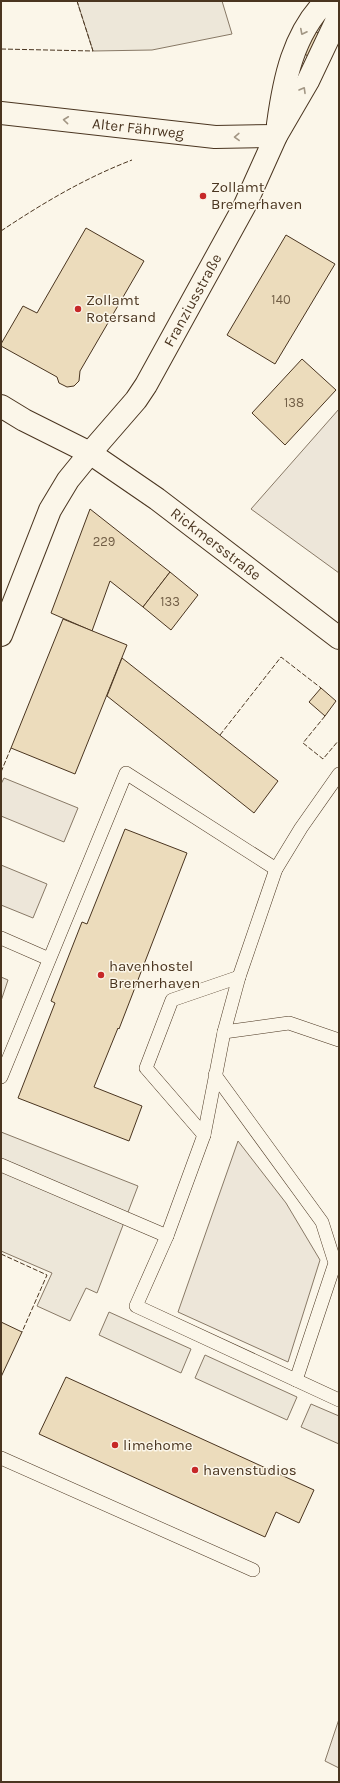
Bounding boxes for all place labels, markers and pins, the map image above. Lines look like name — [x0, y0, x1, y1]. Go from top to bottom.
place label: Zollamt Bremerhaven — [211, 178, 302, 213]
marker: Zollamt Bremerhaven — [198, 191, 208, 201]
place label: Zollamt Rotersand — [86, 291, 156, 326]
marker: Zollamt Rotersand — [73, 304, 83, 314]
place label: havenhostel Bremerhaven — [109, 957, 200, 992]
marker: havenhostel Bremerhaven — [96, 970, 106, 980]
place label: limehome — [123, 1436, 192, 1454]
marker: limehome — [110, 1440, 120, 1450]
place label: havenstudios — [203, 1461, 297, 1479]
marker: havenstudios — [190, 1465, 200, 1475]

